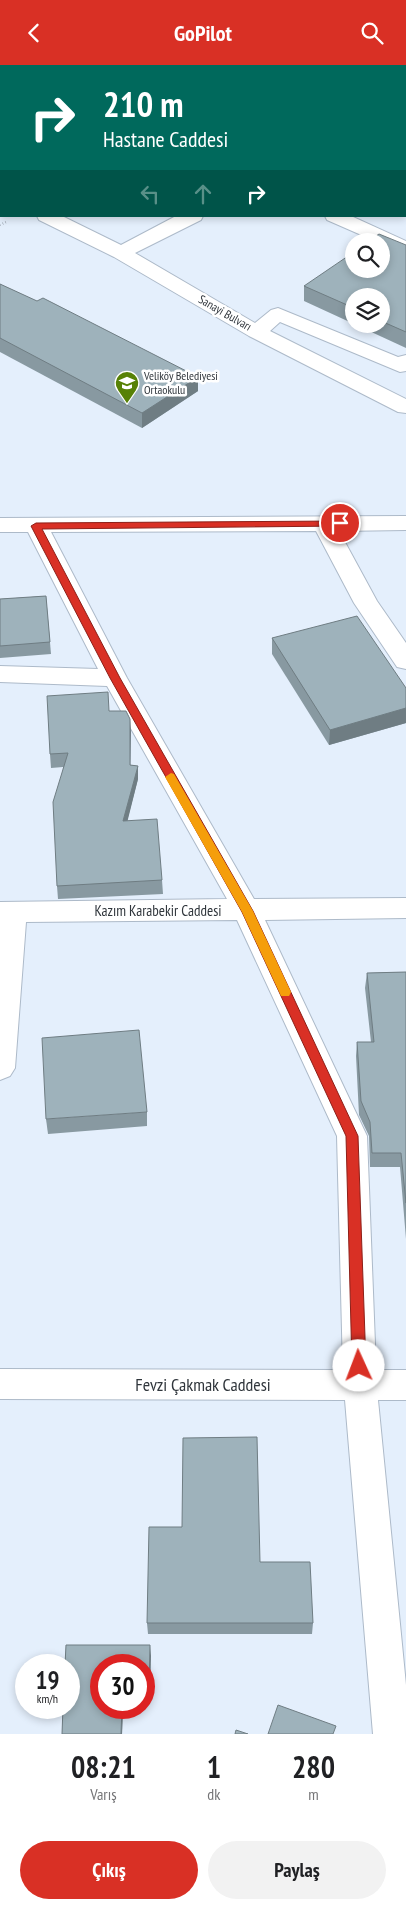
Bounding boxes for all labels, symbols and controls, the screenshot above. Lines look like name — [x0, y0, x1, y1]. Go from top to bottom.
icon: back — [20, 19, 48, 47]
text: GoPilot — [174, 19, 232, 47]
icon: search — [358, 19, 386, 47]
text: 210 m — [103, 81, 184, 127]
icon: right — [20, 85, 85, 150]
text: Hastane Caddesi — [103, 125, 228, 153]
icon: left — [136, 180, 164, 208]
icon: ahead — [189, 180, 217, 208]
icon: right — [242, 180, 270, 208]
map controls — [345, 233, 390, 333]
button: search — [345, 233, 390, 278]
button: layers — [345, 288, 390, 333]
street label: Sanayi Bulvarı — [196, 291, 254, 334]
place label: Veliköy Belediyesi Ortaokulu — [143, 368, 218, 397]
school or university icon: Veliköy Belediyesi Ortaokulu — [114, 370, 140, 404]
pin — [319, 502, 361, 544]
icon: arrive — [326, 509, 354, 537]
street label: Kazım Karabekir Caddesi — [94, 901, 222, 920]
position arrow — [332, 1339, 384, 1391]
street label: Fevzi Çakmak Caddesi — [135, 1373, 271, 1396]
speed limit sign: 30 — [90, 1654, 155, 1719]
text: 19 — [36, 1664, 59, 1696]
text: km/h — [37, 1691, 58, 1706]
text: 08:21 — [71, 1747, 136, 1786]
text: 1 — [207, 1747, 221, 1786]
text: 280 — [292, 1747, 335, 1786]
text: Varış — [90, 1784, 117, 1804]
text: dk — [207, 1784, 220, 1804]
text: m — [308, 1784, 319, 1804]
button: Çıkış — [20, 1841, 198, 1899]
button: Paylaş — [208, 1841, 386, 1899]

